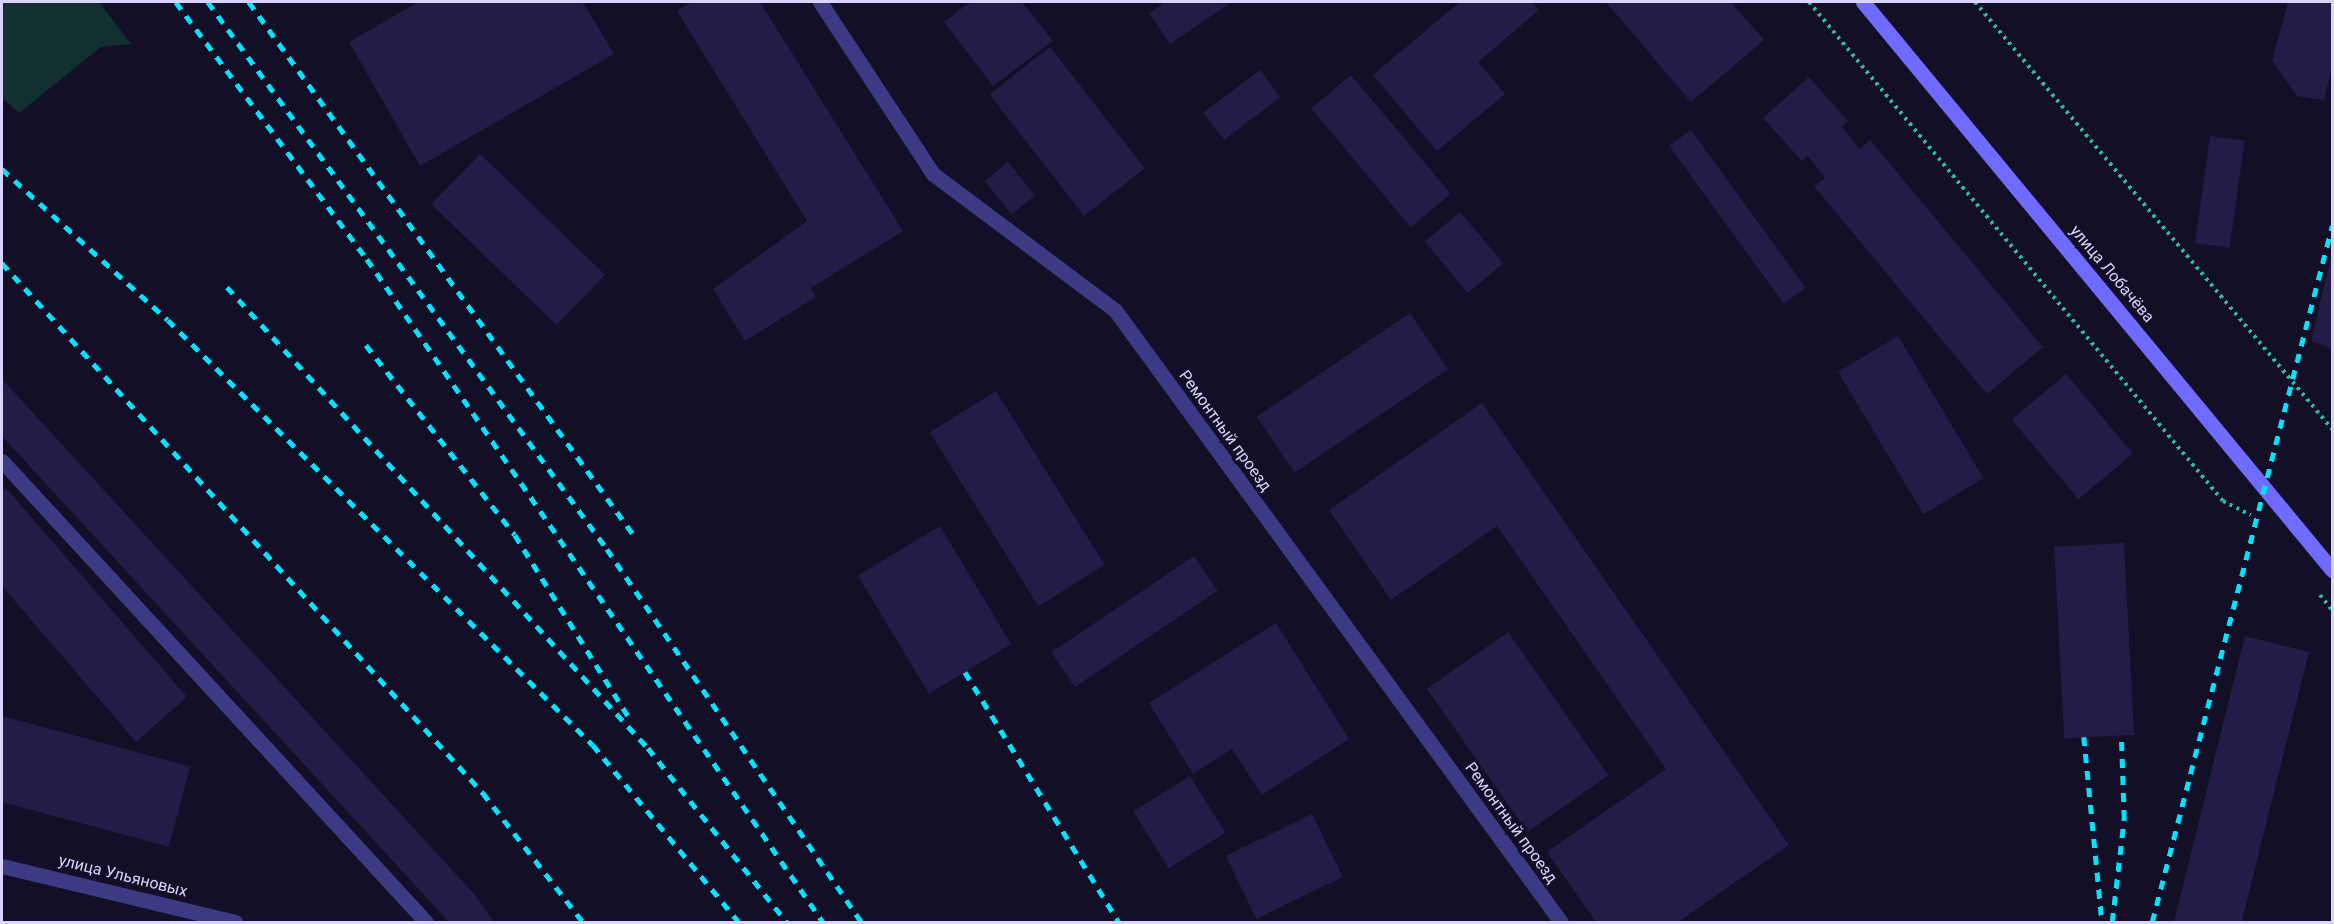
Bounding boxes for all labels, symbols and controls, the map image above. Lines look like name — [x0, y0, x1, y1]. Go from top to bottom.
street label: улица Лобачёва — [2066, 222, 2158, 326]
street label: Ремонтный проезд — [1175, 367, 1275, 495]
street label: Ремонтный проезд — [1461, 759, 1561, 887]
street label: улица Ульяновых — [57, 851, 189, 901]

